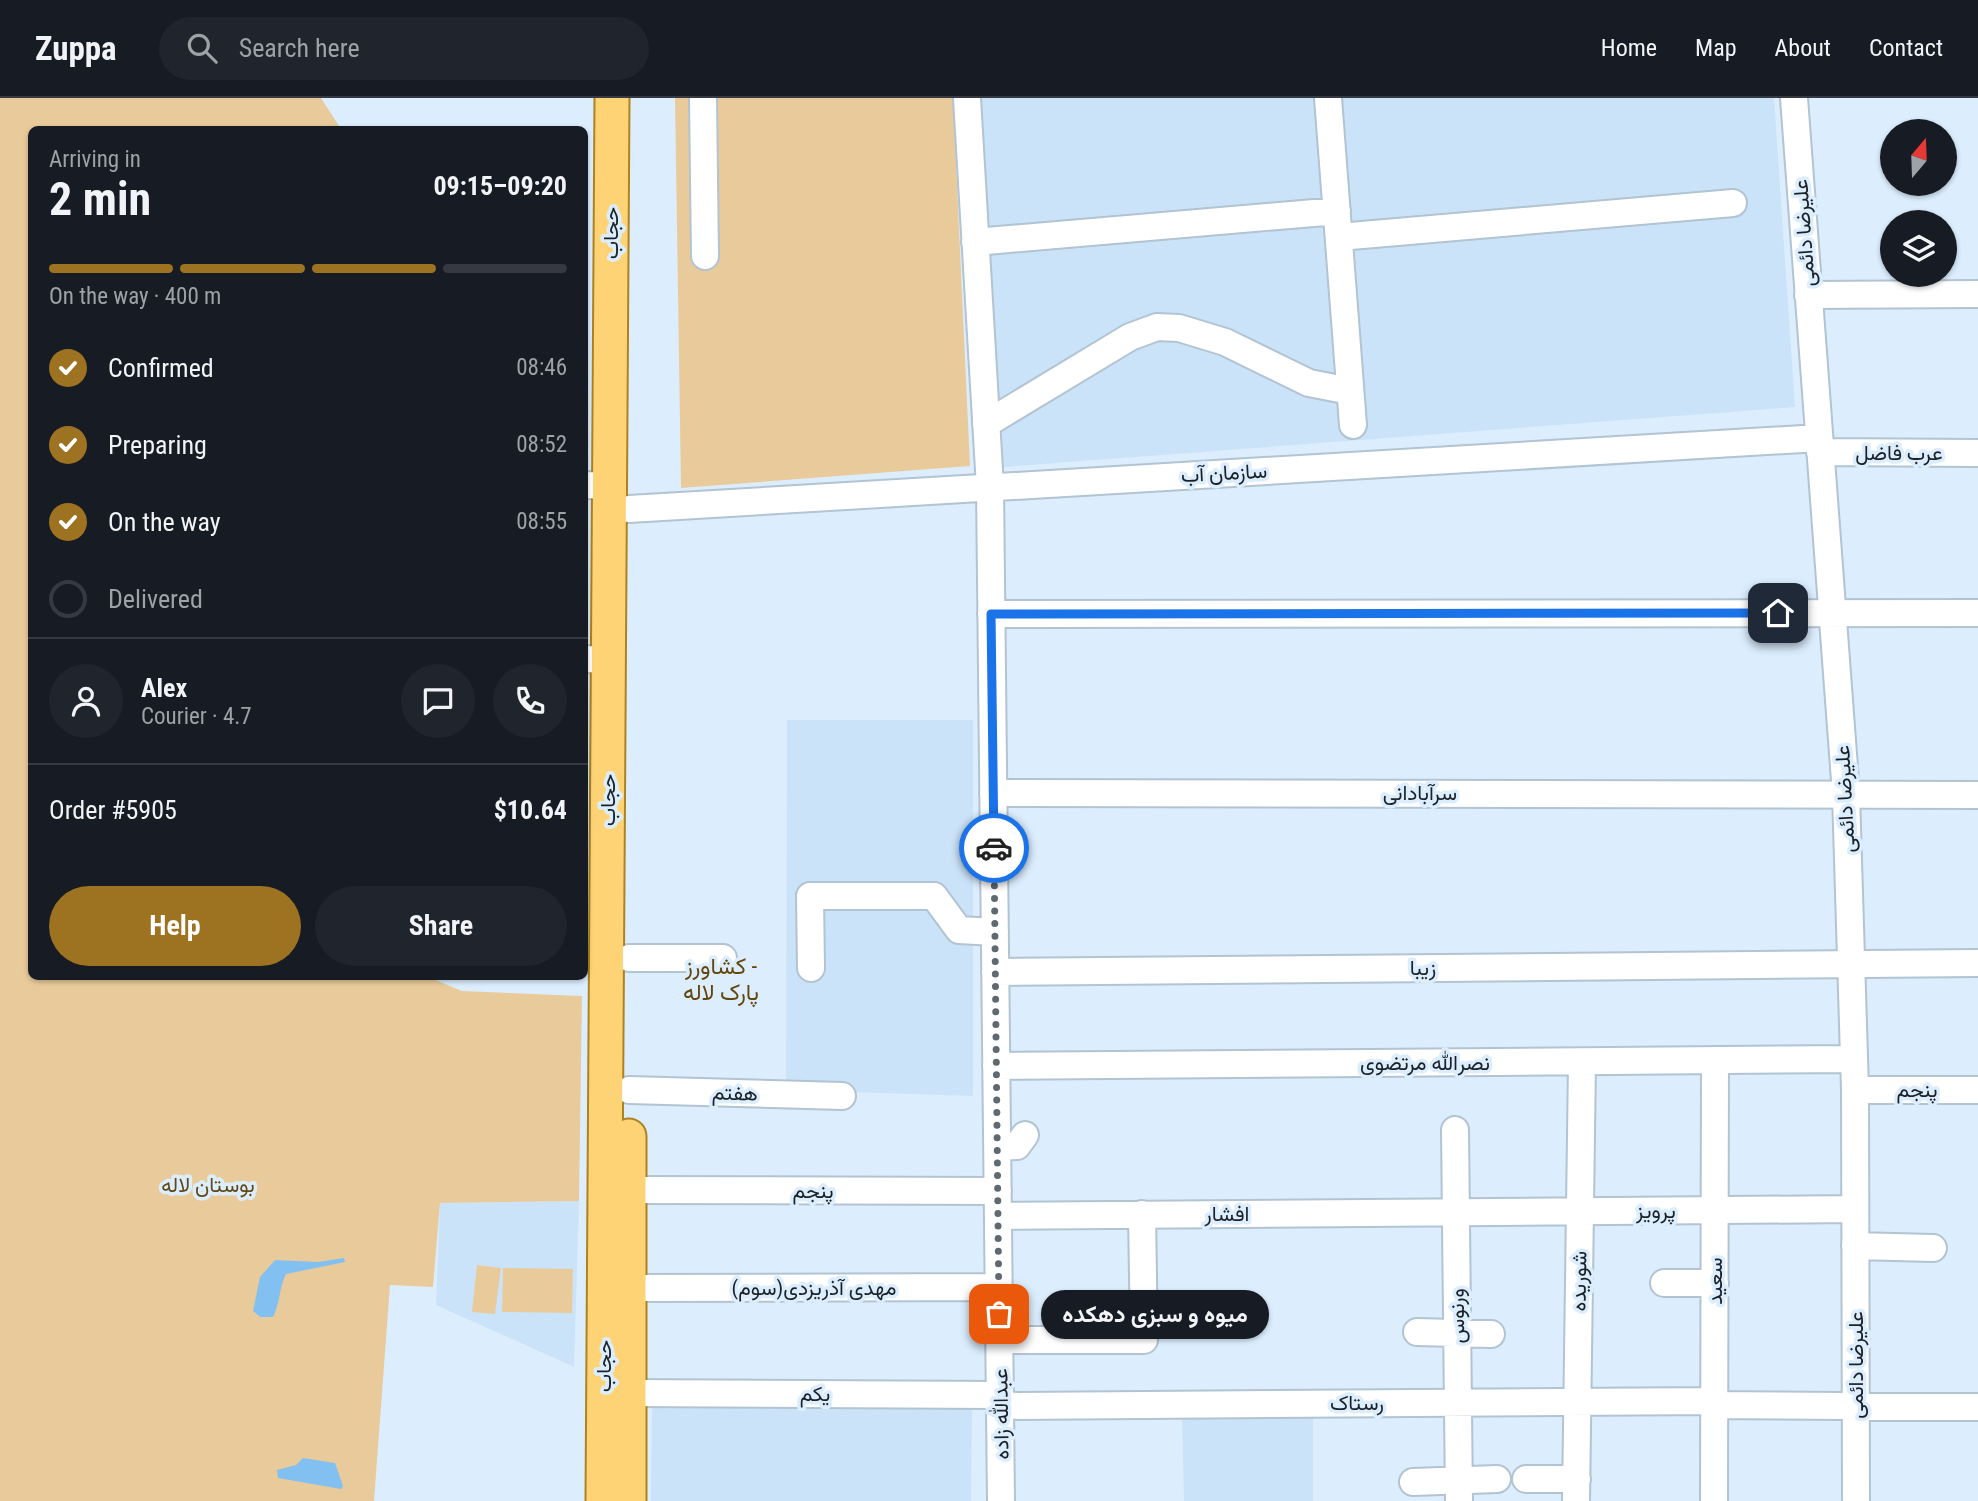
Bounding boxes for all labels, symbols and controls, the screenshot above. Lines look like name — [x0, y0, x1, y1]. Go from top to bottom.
search box — [159, 17, 649, 80]
text: Zuppa — [35, 29, 117, 68]
icon: search — [183, 29, 221, 67]
text: Search here — [239, 33, 360, 63]
text: Home — [1601, 34, 1657, 62]
text: Map — [1695, 34, 1737, 62]
text: About — [1775, 34, 1831, 62]
text: Contact — [1869, 34, 1943, 62]
north arrow — [1880, 119, 1956, 196]
map controls — [1880, 119, 1957, 287]
text: Arriving in — [49, 146, 141, 173]
text: 09:15–09:20 — [433, 171, 567, 201]
text: 2 min — [49, 172, 151, 226]
street label: علیرضا دائمی — [1788, 178, 1821, 288]
street label: حجاب — [599, 207, 623, 259]
button: layers — [1880, 210, 1957, 287]
text: On the way · 400 m — [49, 283, 221, 310]
icon: check — [49, 349, 87, 387]
text: Confirmed — [108, 353, 214, 383]
text: 08:46 — [516, 354, 567, 381]
icon: check — [49, 426, 87, 464]
text: Preparing — [108, 430, 207, 460]
text: 08:52 — [516, 431, 567, 458]
street label: عرب فاضل — [1855, 441, 1943, 466]
street label: سازمان آب — [1180, 459, 1268, 488]
icon: check — [49, 503, 87, 541]
text: On the way — [108, 507, 221, 537]
text: 08:55 — [516, 508, 567, 535]
pin — [1748, 583, 1808, 643]
text: Delivered — [108, 584, 203, 614]
icon: home — [1759, 594, 1797, 632]
button: person — [49, 664, 123, 738]
button: chat — [401, 664, 475, 738]
button: phone — [493, 664, 567, 738]
text: Alex — [141, 673, 187, 703]
text: Courier · 4.7 — [141, 703, 252, 730]
street label: علیرضا دائمی — [1830, 745, 1861, 853]
street label: حجاب — [596, 774, 620, 826]
street label: سرآبادانی — [1383, 781, 1457, 806]
text: Order #5905 — [49, 795, 177, 825]
text: $10.64 — [494, 795, 567, 825]
courier — [959, 813, 1029, 883]
icon: car — [975, 829, 1013, 867]
button: Help — [49, 886, 301, 966]
button: Share — [315, 886, 567, 966]
district label: کشاورز - پارک لاله — [683, 953, 759, 1008]
street label: زیبا — [1410, 956, 1436, 981]
street label: نصرالله مرتضوی — [1360, 1050, 1490, 1076]
street label: پنجم — [1896, 1078, 1938, 1104]
street label: هفتم — [712, 1080, 758, 1108]
park label: بوستان لاله — [161, 1173, 255, 1198]
street label: پنجم — [792, 1179, 834, 1205]
street label: پرویز — [1635, 1199, 1676, 1225]
street label: افشار — [1204, 1202, 1249, 1227]
street label: شوریده — [1566, 1250, 1593, 1312]
street label: سعید — [1703, 1257, 1727, 1305]
street label: مهدی آذریزدی(سوم) — [732, 1276, 896, 1302]
pin — [969, 1284, 1029, 1344]
street label: ورنوس — [1445, 1288, 1470, 1344]
callout: میوه و سبزی دهکده — [1041, 1290, 1268, 1338]
icon: bag — [980, 1295, 1018, 1333]
text: میوه و سبزی دهکده — [1062, 1301, 1248, 1328]
street label: علیرضا دائمی — [1844, 1311, 1869, 1419]
street label: حجاب — [592, 1340, 616, 1392]
street label: عبدالله زاده — [987, 1368, 1015, 1460]
street label: یکم — [800, 1382, 830, 1408]
street label: رستاک — [1330, 1391, 1384, 1416]

